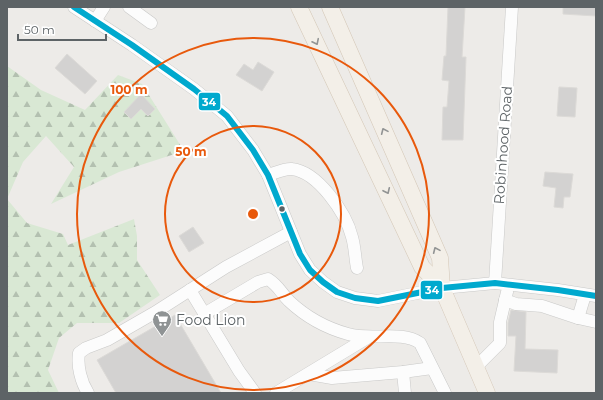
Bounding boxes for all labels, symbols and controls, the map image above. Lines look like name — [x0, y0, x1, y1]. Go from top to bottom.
scale bar — [18, 16, 106, 42]
text: 50 m — [24, 22, 55, 37]
one-way arrow — [311, 38, 319, 45]
text: 100 m — [111, 82, 147, 97]
street label: Robinhood Road — [490, 85, 516, 205]
line badge: 34 — [198, 92, 221, 111]
text: 34 — [201, 95, 216, 109]
one-way arrow — [380, 128, 388, 135]
text: 50 m — [175, 144, 207, 159]
one-way arrow — [382, 187, 390, 194]
unlabelled marker — [277, 204, 287, 214]
centre of rings — [246, 207, 260, 221]
one-way arrow — [433, 247, 441, 254]
line badge: 34 — [420, 280, 443, 300]
text: 34 — [424, 283, 439, 297]
supermarket icon: Food Lion — [151, 309, 173, 337]
place label: Food Lion — [176, 311, 246, 329]

